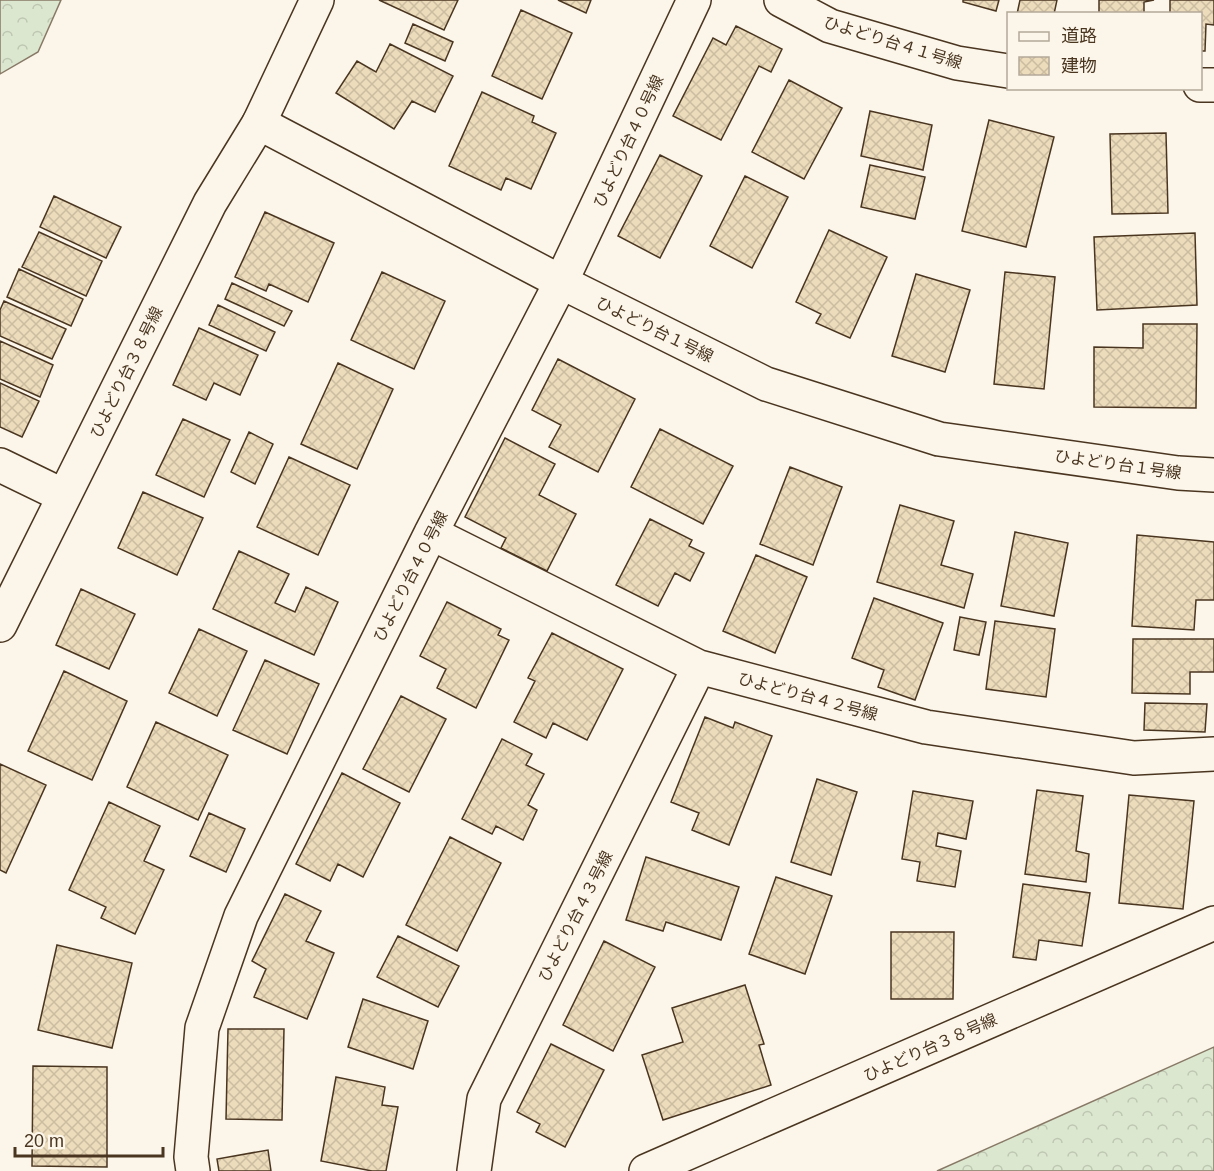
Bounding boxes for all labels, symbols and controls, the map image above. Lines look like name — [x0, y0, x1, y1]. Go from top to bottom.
legend — [1007, 12, 1202, 90]
street label: ひよどり台４１号線 — [822, 13, 964, 72]
text: 道路 — [1061, 26, 1097, 46]
text: 建物 — [1061, 56, 1097, 76]
street label: ひよどり台４０号線 — [590, 72, 667, 210]
street label: ひよどり台１号線 — [594, 294, 716, 365]
street label: ひよどり台３８号線 — [87, 304, 166, 441]
street label: ひよどり台１号線 — [1053, 447, 1182, 482]
street label: ひよどり台４０号線 — [370, 508, 451, 644]
street label: ひよどり台４２号線 — [736, 670, 880, 723]
street label: ひよどり台４３号線 — [535, 848, 616, 984]
street label: ひよどり台３８号線 — [861, 1010, 999, 1085]
scale bar — [15, 1120, 164, 1158]
text: 20 m — [24, 1131, 64, 1151]

